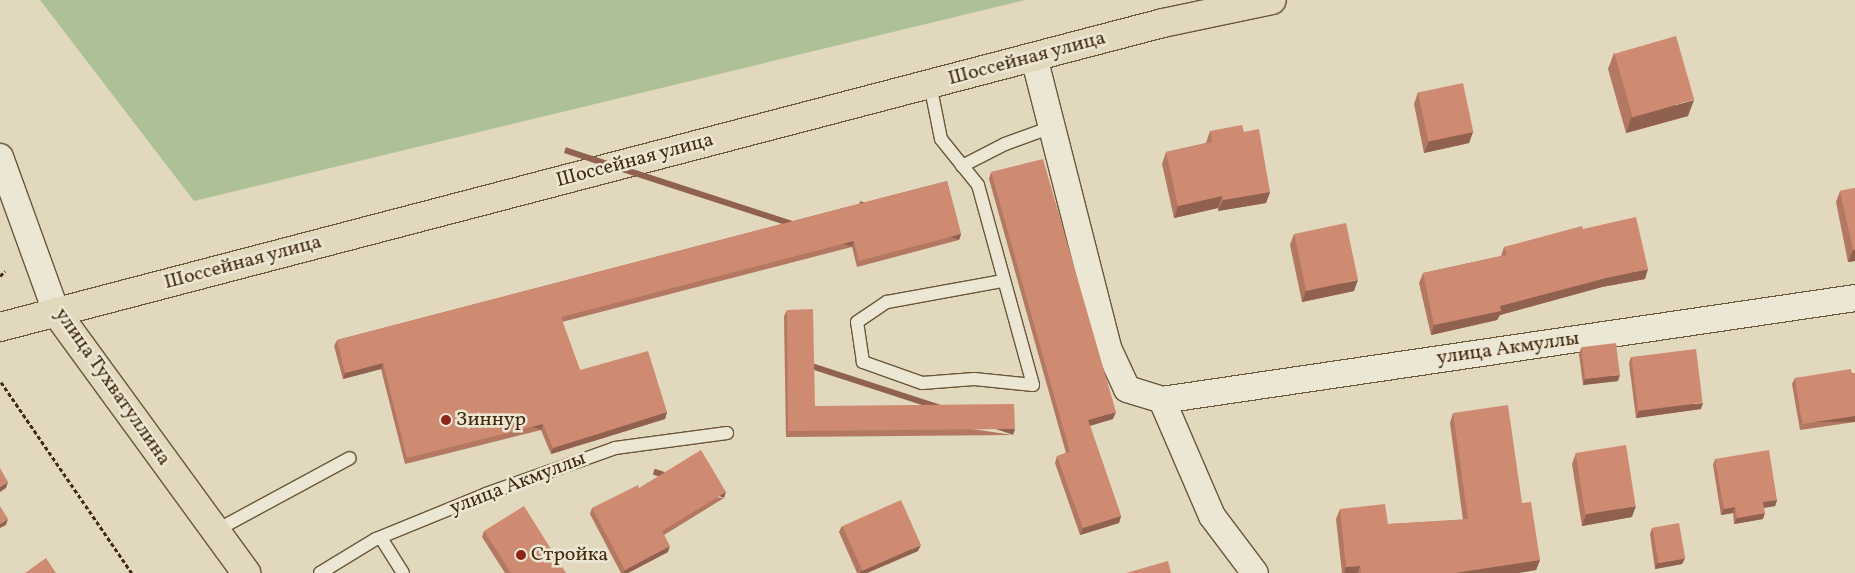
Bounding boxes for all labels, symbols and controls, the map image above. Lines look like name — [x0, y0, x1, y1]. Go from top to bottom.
street label: Шоссейная улица — [945, 26, 1109, 92]
street label: Шоссейная улица — [553, 128, 717, 194]
street label: Шоссейная улица — [161, 230, 325, 296]
street label: улица Тухватуллина — [48, 303, 176, 471]
street label: улица Акмуллы — [1435, 327, 1581, 371]
place label: Зиннур — [456, 408, 526, 432]
marker: Зиннур — [440, 414, 452, 426]
street label: улица Акмуллы — [447, 447, 589, 521]
place label: Стройка — [531, 543, 608, 567]
marker: Стройка — [515, 549, 527, 561]

